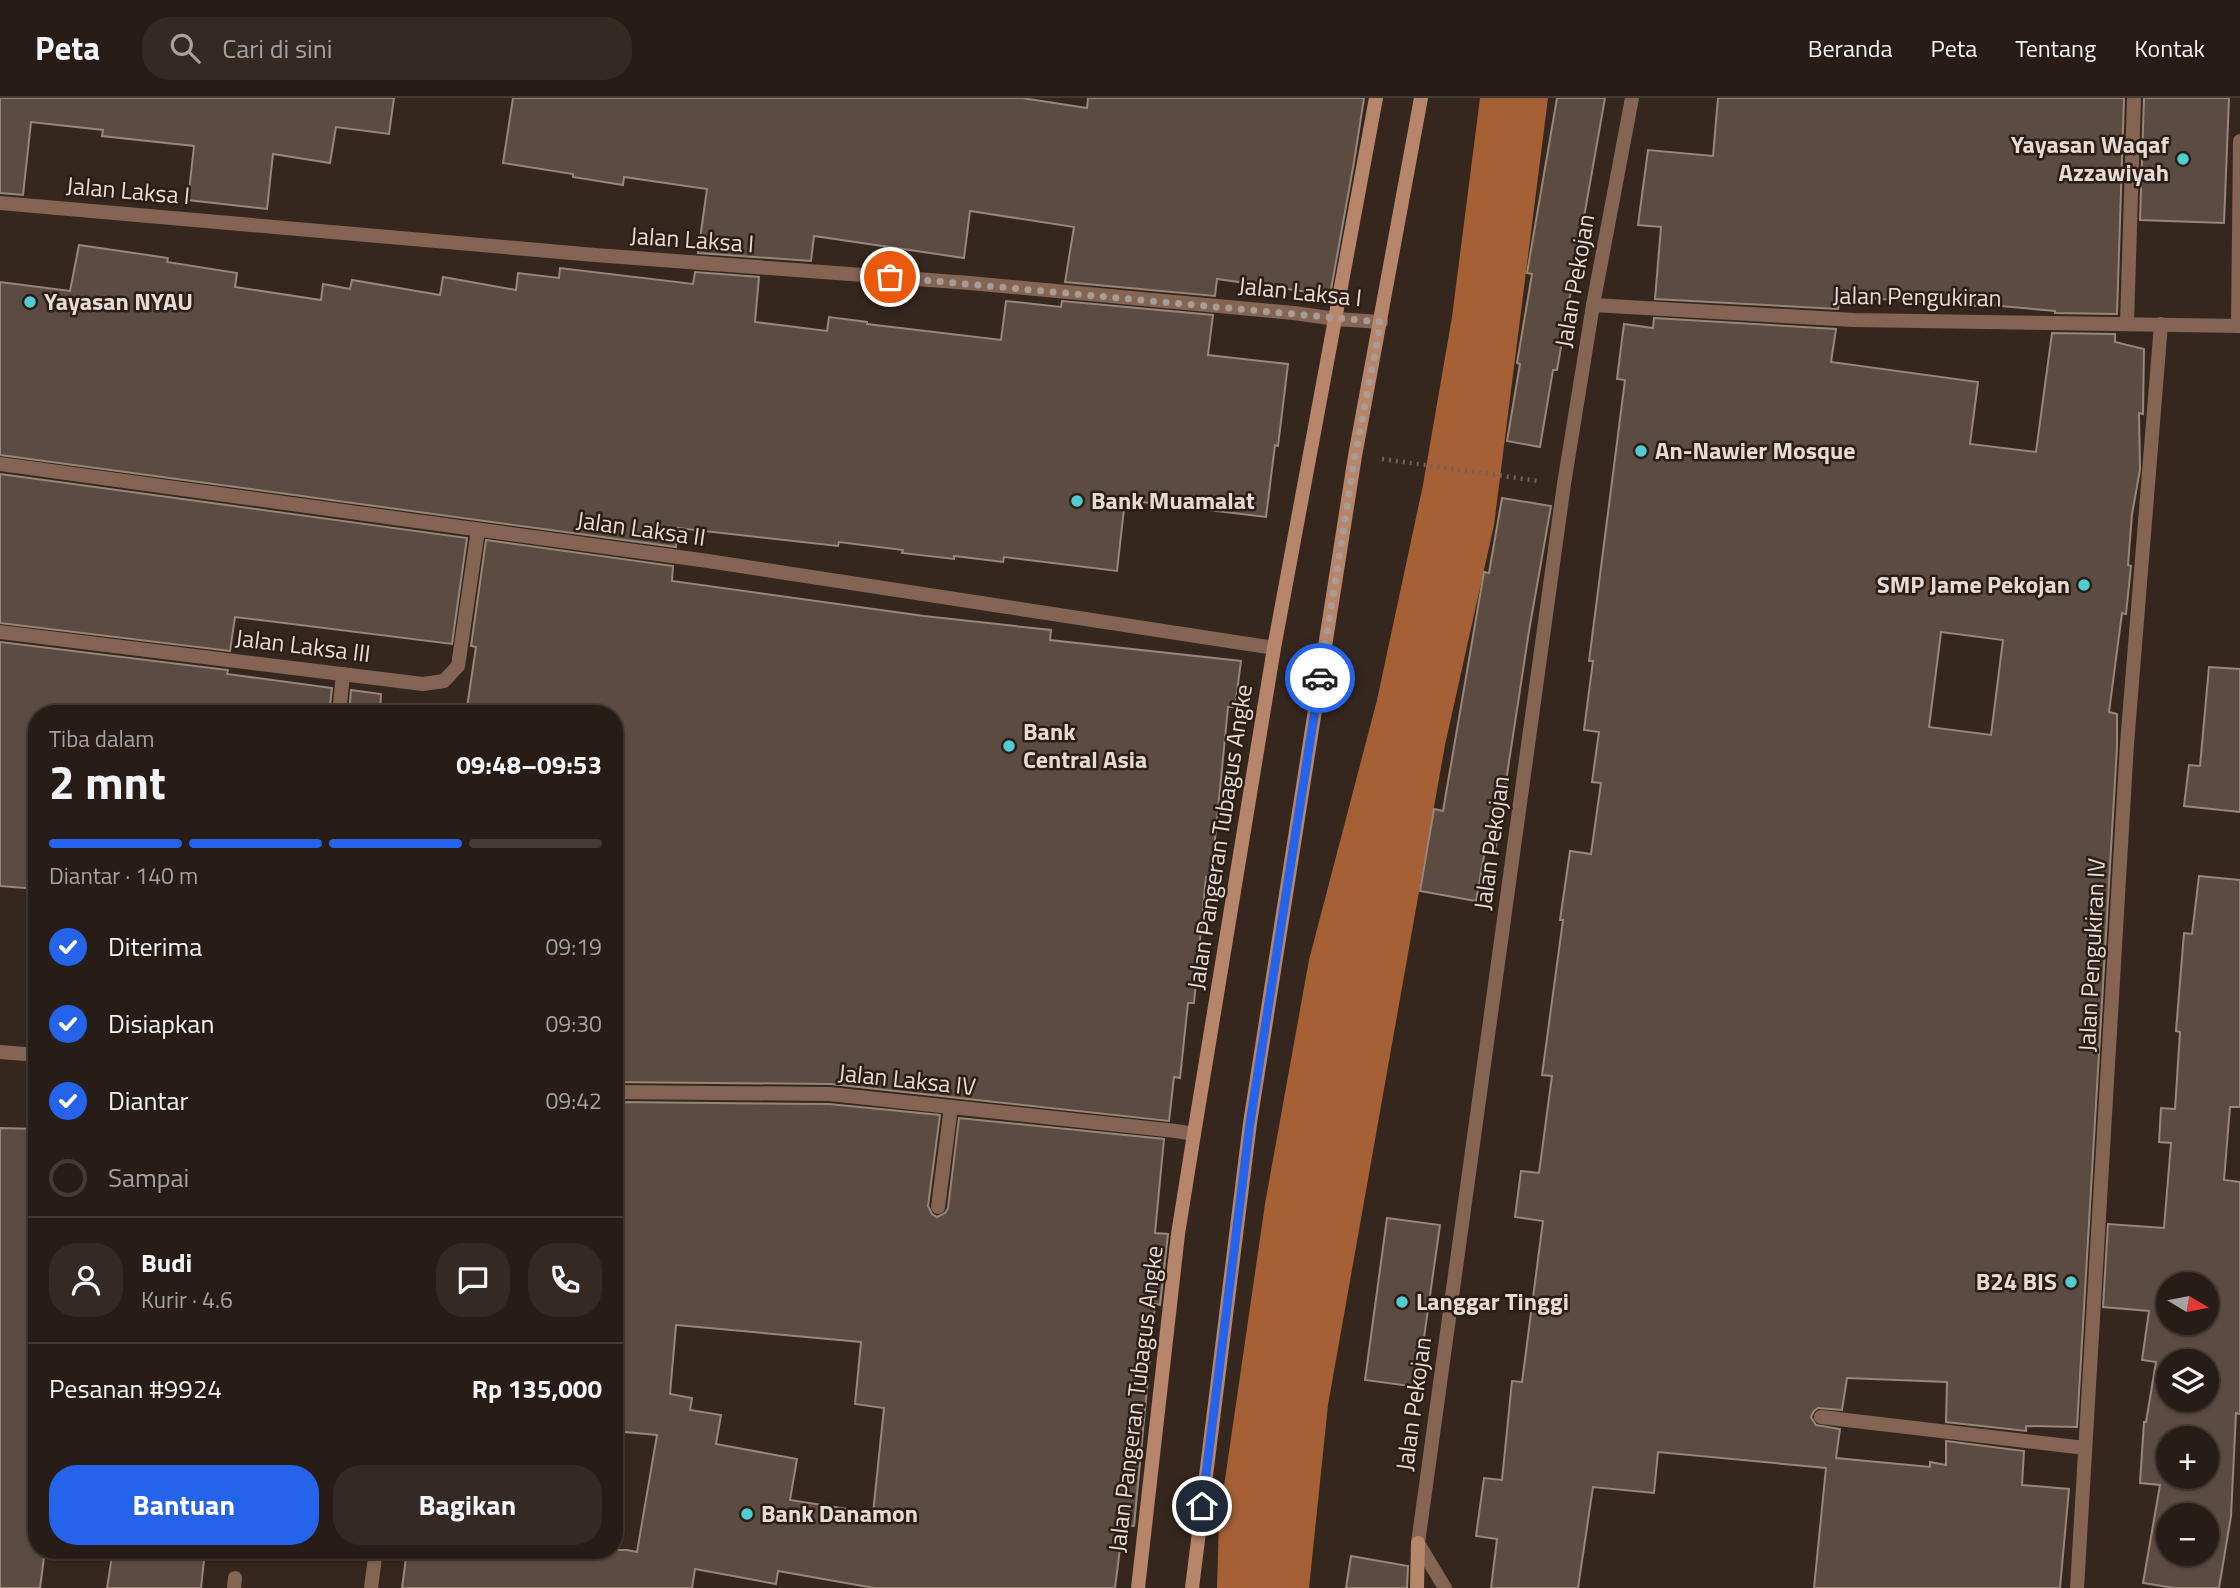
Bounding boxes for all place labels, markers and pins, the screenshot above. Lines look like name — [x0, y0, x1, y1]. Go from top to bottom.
place label: Yayasan Waqaf Azzawiyah — [2011, 126, 2169, 190]
marker: Yayasan Waqaf Azzawiyah — [2175, 151, 2191, 167]
pin — [860, 247, 920, 307]
place label: Yayasan NYAU — [44, 283, 193, 319]
marker: Yayasan NYAU — [22, 294, 38, 310]
place label: An-Nawier Mosque — [1655, 432, 1856, 468]
marker: An-Nawier Mosque — [1633, 443, 1649, 459]
place label: Bank Muamalat — [1091, 482, 1255, 518]
marker: Bank Muamalat — [1069, 493, 1085, 509]
place label: SMP Jame Pekojan — [1877, 566, 2070, 602]
marker: SMP Jame Pekojan — [2076, 577, 2092, 593]
place label: Bank Central Asia — [1023, 713, 1147, 777]
marker: Bank Central Asia — [1001, 738, 1017, 754]
place label: B24 BIS — [1976, 1263, 2057, 1299]
marker: B24 BIS — [2063, 1274, 2079, 1290]
place label: Langgar Tinggi — [1416, 1283, 1569, 1319]
marker: Langgar Tinggi — [1394, 1294, 1410, 1310]
pin — [1172, 1476, 1232, 1536]
place label: Bank Danamon — [761, 1495, 918, 1531]
marker: Bank Danamon — [739, 1506, 755, 1522]

